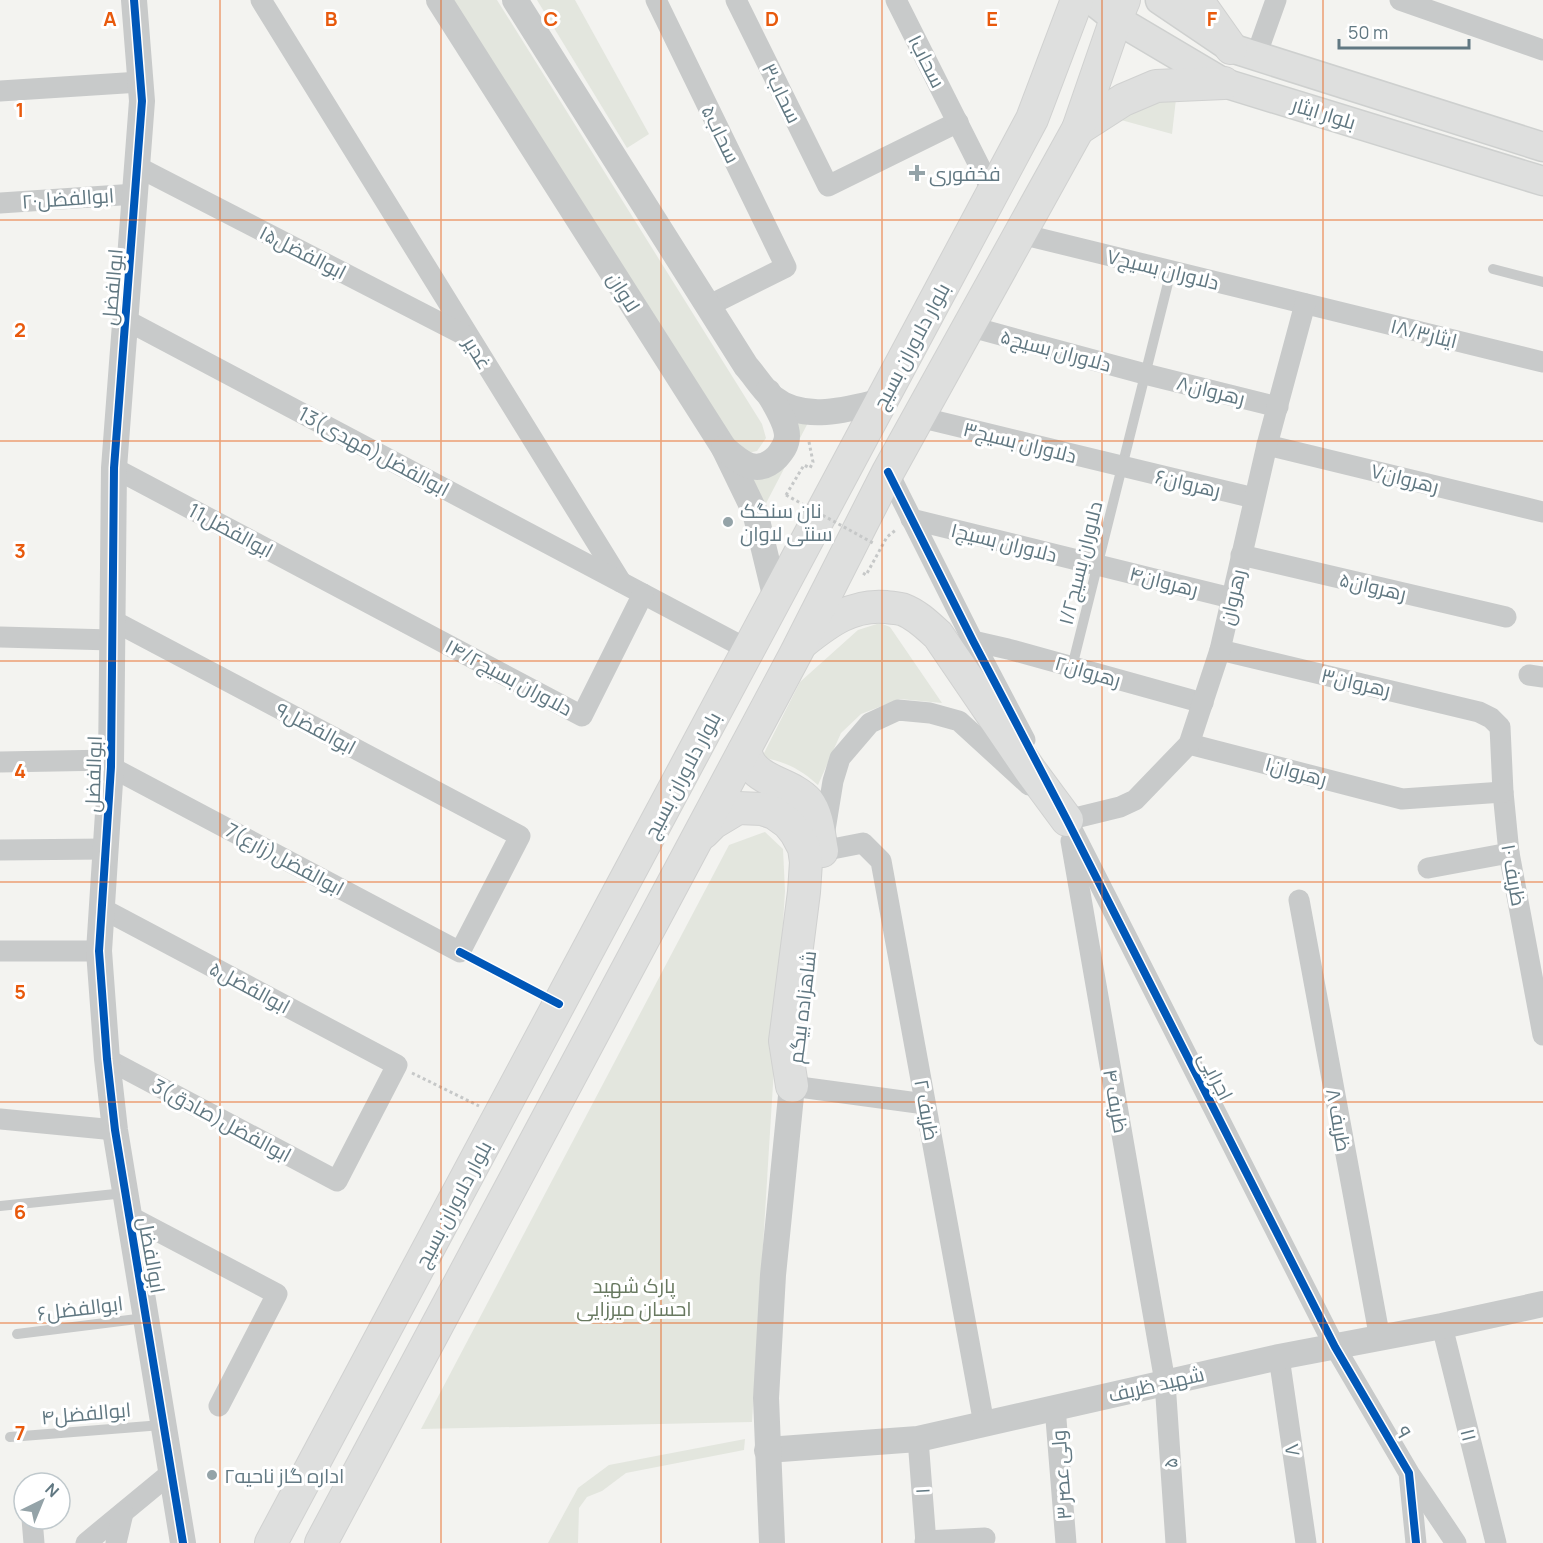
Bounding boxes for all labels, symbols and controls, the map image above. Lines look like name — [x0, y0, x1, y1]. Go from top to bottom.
text: A — [103, 5, 117, 32]
text: B — [325, 5, 338, 32]
text: C — [544, 5, 558, 32]
text: D — [765, 5, 779, 32]
text: E — [986, 5, 998, 32]
text: F — [1207, 5, 1218, 32]
scale bar — [1339, 12, 1470, 50]
text: 50 m — [1348, 20, 1388, 44]
street label: ۱سحاب — [902, 30, 952, 92]
street label: ۳سحاب — [756, 58, 808, 128]
street label: بلوار ایثار — [1288, 90, 1359, 135]
text: 1 — [16, 96, 24, 123]
street label: ۵سحاب — [695, 101, 747, 167]
place label: فخفوری — [929, 160, 1001, 187]
marker: فخفوری — [910, 166, 924, 180]
street label: ابوالفضل۲۰ — [21, 181, 115, 215]
street label: ابوالفضل۱۵ — [255, 219, 351, 285]
street label: دلاوران بسیج۷ — [1104, 242, 1222, 297]
street label: ابوالفضل — [95, 247, 129, 327]
street label: لاوان — [601, 267, 647, 317]
street label: بلوار دلاوران بسیج — [866, 278, 957, 415]
street label: ایثار۱۸/۳ — [1388, 312, 1460, 354]
text: 2 — [14, 316, 26, 343]
street label: دلاوران بسیج۵ — [998, 322, 1114, 379]
street label: غدیر — [457, 331, 498, 375]
street label: رهروان۸ — [1174, 369, 1248, 411]
street label: 13ابوالفضل(مهدی) — [294, 400, 454, 502]
street label: دلاوران بسیج۳ — [960, 415, 1080, 470]
street label: رهروان۷ — [1368, 457, 1442, 499]
street label: رهروان۶ — [1153, 462, 1223, 504]
street label: 11ابوالفضل — [184, 496, 278, 564]
place label: نان سنگک سنتی لاوان — [740, 497, 832, 547]
street label: دلاوران بسیج۱/۲ — [1052, 498, 1109, 628]
marker: نان سنگک سنتی لاوان — [721, 515, 735, 529]
street label: دلاوران بسیج۱ — [948, 516, 1060, 569]
text: 3 — [14, 537, 26, 564]
street label: رهروان۴ — [1127, 559, 1201, 603]
street label: رهروان۵ — [1337, 565, 1409, 607]
street label: رهروان — [1212, 566, 1252, 628]
street label: ۱۴/۲دلاوران بسیج — [440, 632, 577, 723]
street label: رهروان۲ — [1052, 649, 1124, 693]
street label: رهروان۳ — [1319, 661, 1393, 703]
street label: ابوالفضل۹ — [271, 696, 361, 760]
street label: بلوار دلاوران بسیج — [637, 707, 728, 844]
street label: ابوالفضل — [78, 735, 108, 813]
street label: رهروان۱ — [1262, 750, 1330, 792]
text: 4 — [14, 757, 26, 784]
street label: 7ابوالفضل(زارع) — [220, 816, 349, 903]
street label: ظریف ۱۰ — [1495, 842, 1533, 908]
street label: شاهزاده بیگم — [782, 949, 823, 1065]
street label: ابوالفضل۵ — [205, 954, 295, 1020]
text: 5 — [14, 978, 26, 1005]
street label: اجرایی — [1192, 1047, 1240, 1105]
street label: ظریف ۴ — [1097, 1067, 1135, 1135]
street label: 3ابوالفضل(صادق) — [148, 1072, 296, 1168]
street label: ظریف ۲ — [908, 1077, 946, 1143]
street label: ظریف ۸ — [1320, 1086, 1358, 1154]
street label: بلوار دلاوران بسیج — [408, 1136, 499, 1273]
text: 6 — [14, 1198, 26, 1225]
street label: ابوالفضل — [132, 1215, 172, 1295]
park label: پارک شهید احسان میرزایی — [576, 1272, 692, 1322]
street label: ابوالفضل۶ — [35, 1289, 125, 1327]
street label: شهید ظریف — [1105, 1360, 1207, 1408]
street label: ابوالفضل۴ — [40, 1396, 132, 1430]
text: 7 — [15, 1419, 25, 1446]
street label: ۹ — [1390, 1421, 1418, 1443]
street label: ۱۱ — [1454, 1426, 1484, 1444]
street label: ولی عصر ۳ — [1044, 1429, 1078, 1521]
street label: ۷ — [1279, 1442, 1307, 1458]
street label: ۵ — [1156, 1457, 1184, 1469]
place label: اداره گاز ناحیه۲ — [224, 1462, 344, 1489]
marker: اداره گاز ناحیه۲ — [205, 1468, 219, 1482]
north arrow — [12, 1471, 72, 1531]
text: N — [41, 1478, 64, 1502]
street label: ۱ — [908, 1487, 936, 1495]

